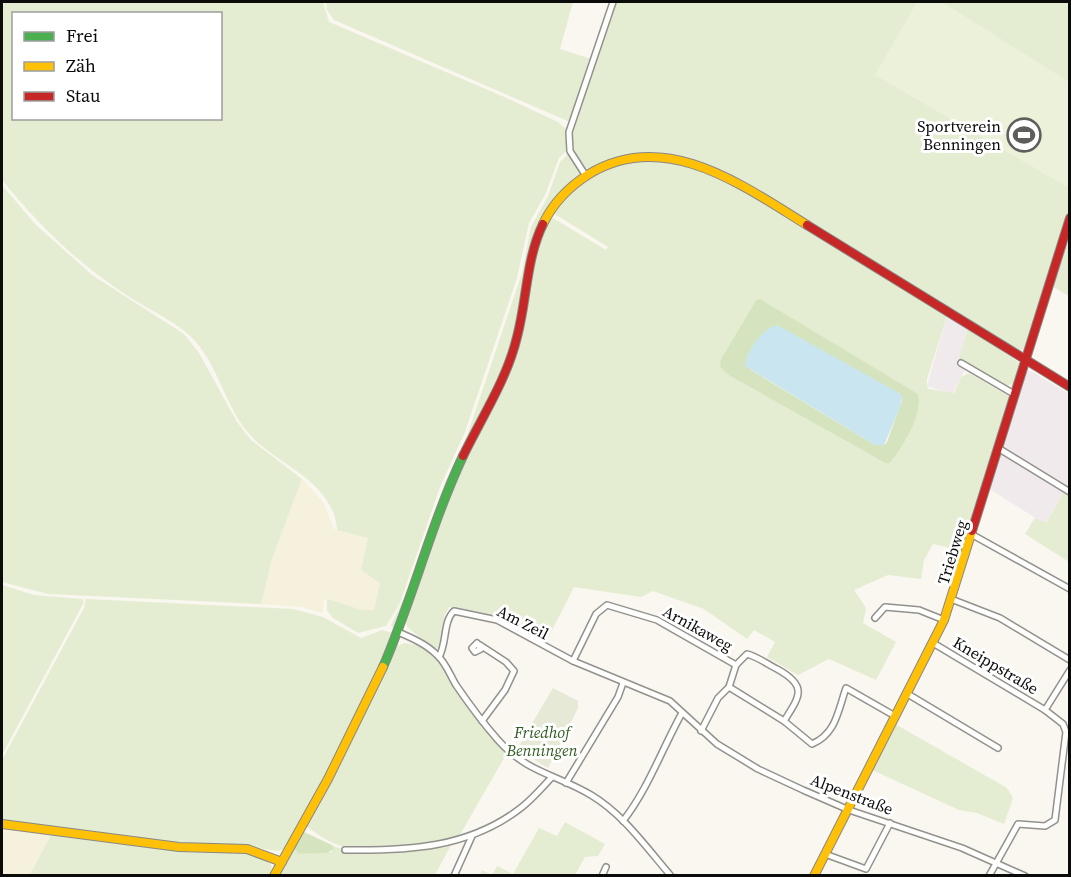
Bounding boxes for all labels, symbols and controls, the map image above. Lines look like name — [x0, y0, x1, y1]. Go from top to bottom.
legend — [12, 12, 222, 120]
text: Frei — [66, 23, 98, 48]
text: Zäh — [66, 53, 96, 78]
text: Stau — [66, 83, 101, 108]
place label: Sportverein Benningen — [917, 115, 1001, 155]
sports icon: Sportverein Benningen — [1006, 117, 1042, 153]
street label: Triebweg — [932, 517, 972, 587]
street label: Am Zeil — [493, 600, 553, 644]
street label: Arnikaweg — [659, 600, 737, 656]
street label: Kneippstraße — [949, 631, 1043, 699]
park label: Friedhof Benningen — [505, 721, 578, 761]
street label: Alpenstraße — [808, 768, 896, 820]

